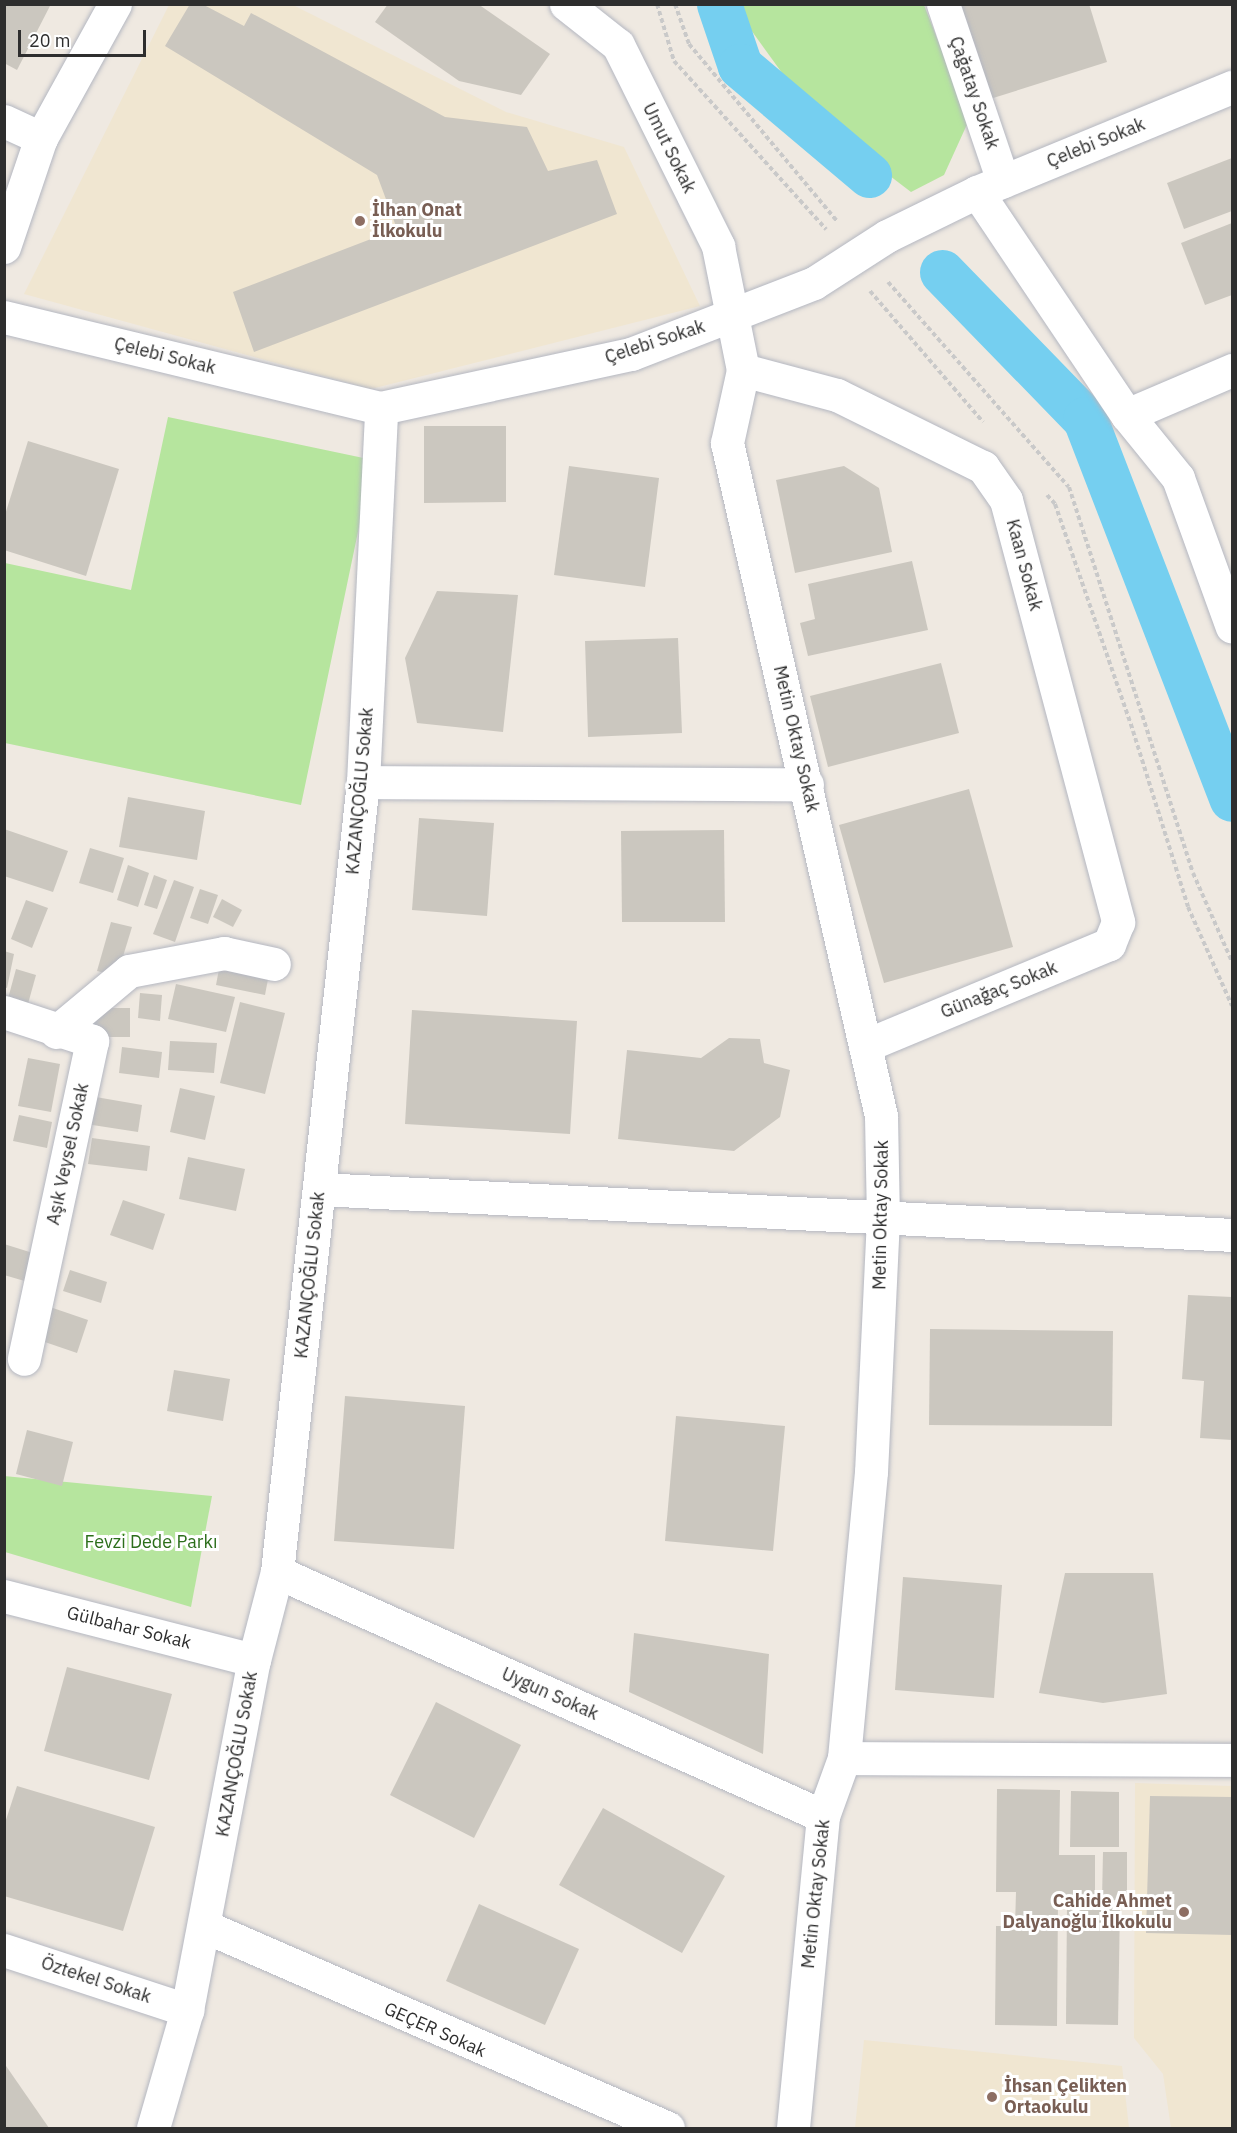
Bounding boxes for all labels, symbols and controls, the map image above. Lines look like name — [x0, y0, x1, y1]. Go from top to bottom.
scale bar — [21, 18, 148, 56]
text: 20 m — [29, 29, 71, 52]
street label: Çağatay Sokak — [945, 34, 1003, 152]
street label: Umut Sokak — [638, 99, 700, 197]
street label: Çelebi Sokak — [1044, 113, 1148, 173]
place label: İlhan Onat İlkokulu — [372, 200, 462, 242]
marker: İlhan Onat İlkokulu — [353, 214, 367, 228]
street label: Çelebi Sokak — [602, 316, 708, 368]
street label: Çelebi Sokak — [112, 333, 218, 379]
street label: Kaan Sokak — [1001, 517, 1047, 613]
street label: Metin Oktay Sokak — [769, 664, 823, 814]
street label: KAZANÇOĞLU Sokak — [342, 706, 378, 876]
street label: Günağaç Sokak — [937, 957, 1061, 1023]
street label: Aşık Veysel Sokak — [42, 1081, 94, 1227]
street label: Metin Oktay Sokak — [869, 1140, 893, 1290]
street label: KAZANÇOĞLU Sokak — [290, 1190, 330, 1360]
park label: Fevzi Dede Parkı — [85, 1531, 217, 1553]
street label: Gülbahar Sokak — [65, 1602, 193, 1654]
street label: Uygun Sokak — [498, 1663, 602, 1725]
street label: KAZANÇOĞLU Sokak — [212, 1669, 262, 1839]
street label: Metin Oktay Sokak — [797, 1818, 835, 1970]
place label: Cahide Ahmet Dalyanoğlu İlkokulu — [1002, 1891, 1172, 1934]
marker: Cahide Ahmet Dalyanoğlu İlkokulu — [1177, 1905, 1191, 1919]
street label: Öztekel Sokak — [38, 1952, 154, 2008]
street label: GEÇER Sokak — [381, 1998, 489, 2062]
place label: İhsan Çelikten Ortaokulu — [1004, 2076, 1127, 2118]
marker: İhsan Çelikten Ortaokulu — [985, 2090, 999, 2104]

